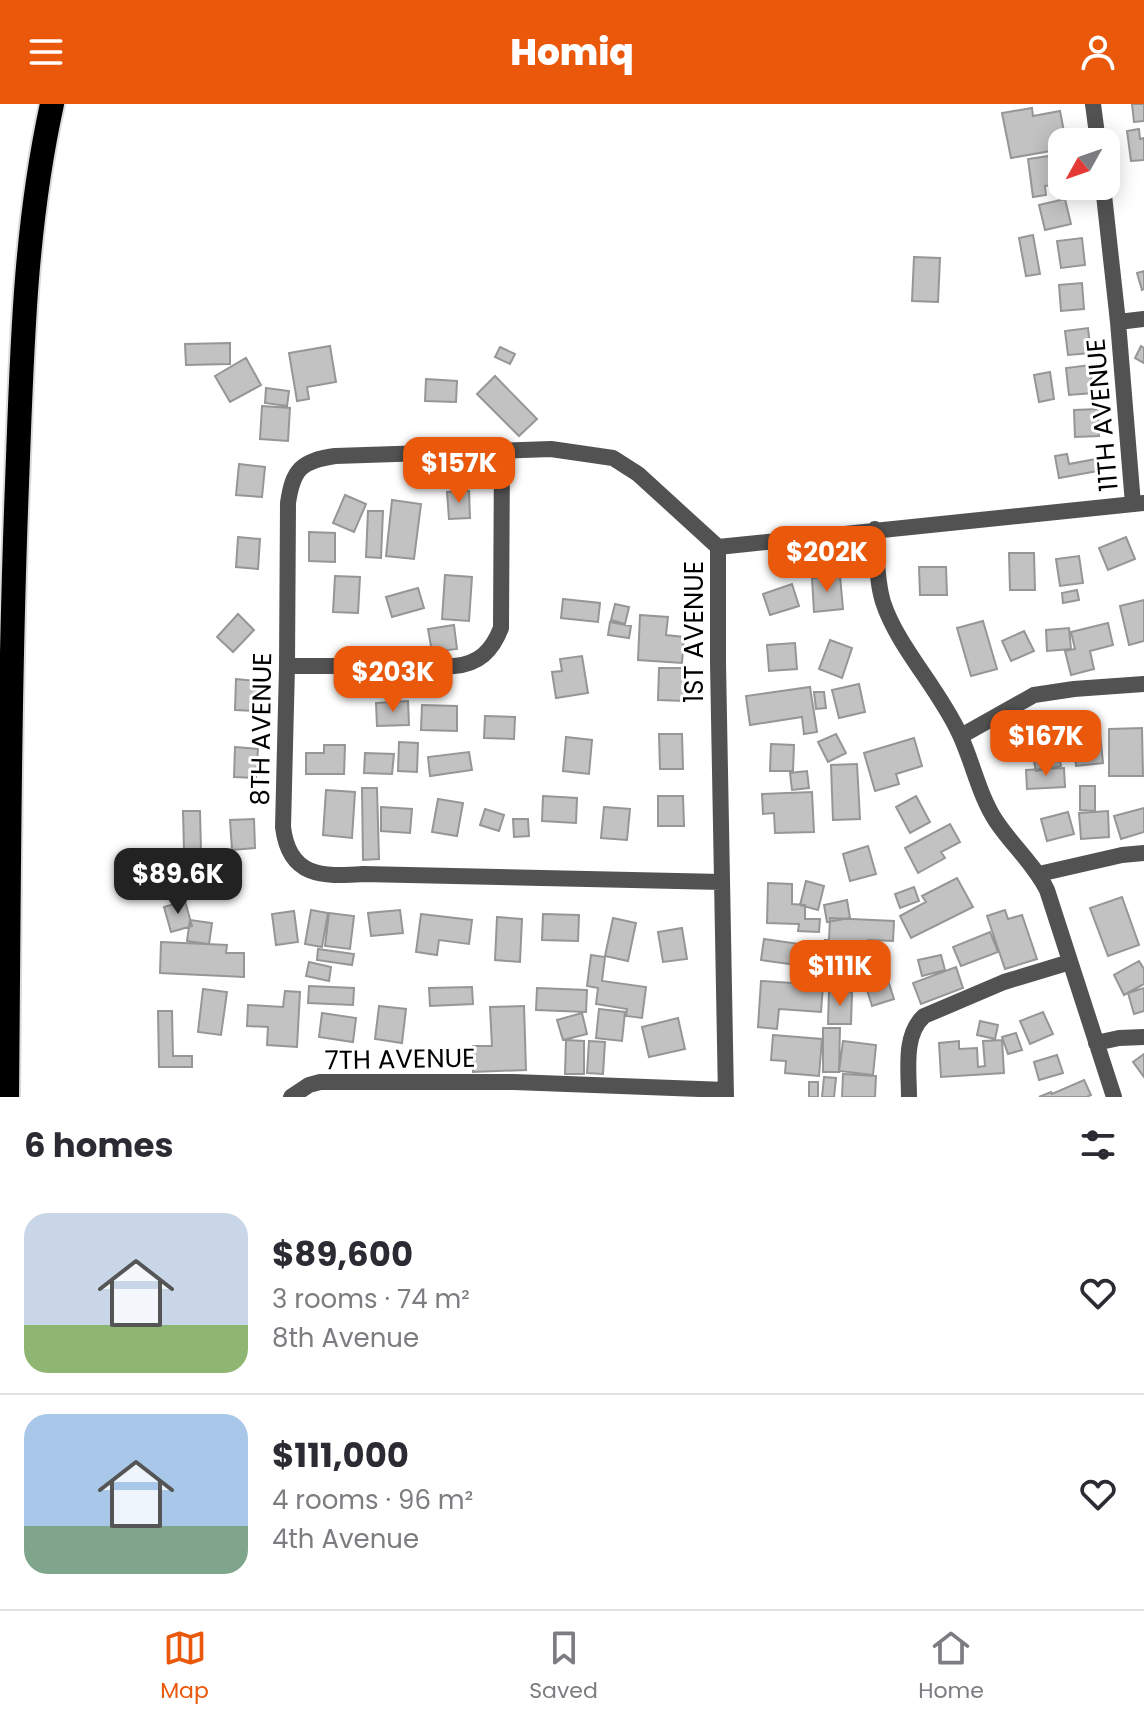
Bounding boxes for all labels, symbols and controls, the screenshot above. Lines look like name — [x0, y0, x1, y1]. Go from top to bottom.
text: Homiq — [510, 27, 634, 78]
icon: menu — [24, 30, 68, 74]
icon: person — [1076, 30, 1120, 74]
north arrow — [1048, 128, 1120, 200]
map controls — [1048, 128, 1120, 200]
street label: 11TH AVENUE — [1077, 337, 1127, 493]
pin: $157K — [403, 437, 515, 505]
text: $157K — [421, 445, 497, 481]
pin: $202K — [771, 526, 883, 594]
text: $202K — [786, 534, 868, 570]
street label: 1ST AVENUE — [676, 561, 712, 703]
pin: $203K — [337, 646, 449, 714]
street label: 8TH AVENUE — [242, 652, 280, 806]
text: $203K — [352, 654, 434, 690]
pin: $167K — [990, 710, 1102, 778]
text: $167K — [1008, 718, 1084, 754]
pin: $89.6K — [113, 848, 243, 916]
text: $89.6K — [132, 856, 224, 892]
pin: $111K — [784, 940, 896, 1008]
text: $111K — [808, 948, 872, 984]
street label: 7TH AVENUE — [324, 1040, 476, 1078]
text: 6 homes — [24, 1121, 173, 1169]
icon: filters — [1076, 1123, 1120, 1167]
text: $89,600 — [272, 1230, 413, 1278]
icon: home — [88, 1245, 184, 1341]
icon: heart — [1076, 1271, 1120, 1315]
text: 3 rooms · 74 m² — [272, 1281, 470, 1317]
text: 8th Avenue — [272, 1320, 419, 1356]
text: $111,000 — [272, 1431, 409, 1479]
icon: home — [88, 1446, 184, 1542]
icon: heart — [1076, 1472, 1120, 1516]
text: 4 rooms · 96 m² — [272, 1482, 473, 1518]
text: 4th Avenue — [272, 1521, 419, 1557]
tab: Map — [160, 1626, 209, 1707]
tab: Saved — [529, 1626, 598, 1707]
tab: Home — [918, 1626, 984, 1707]

